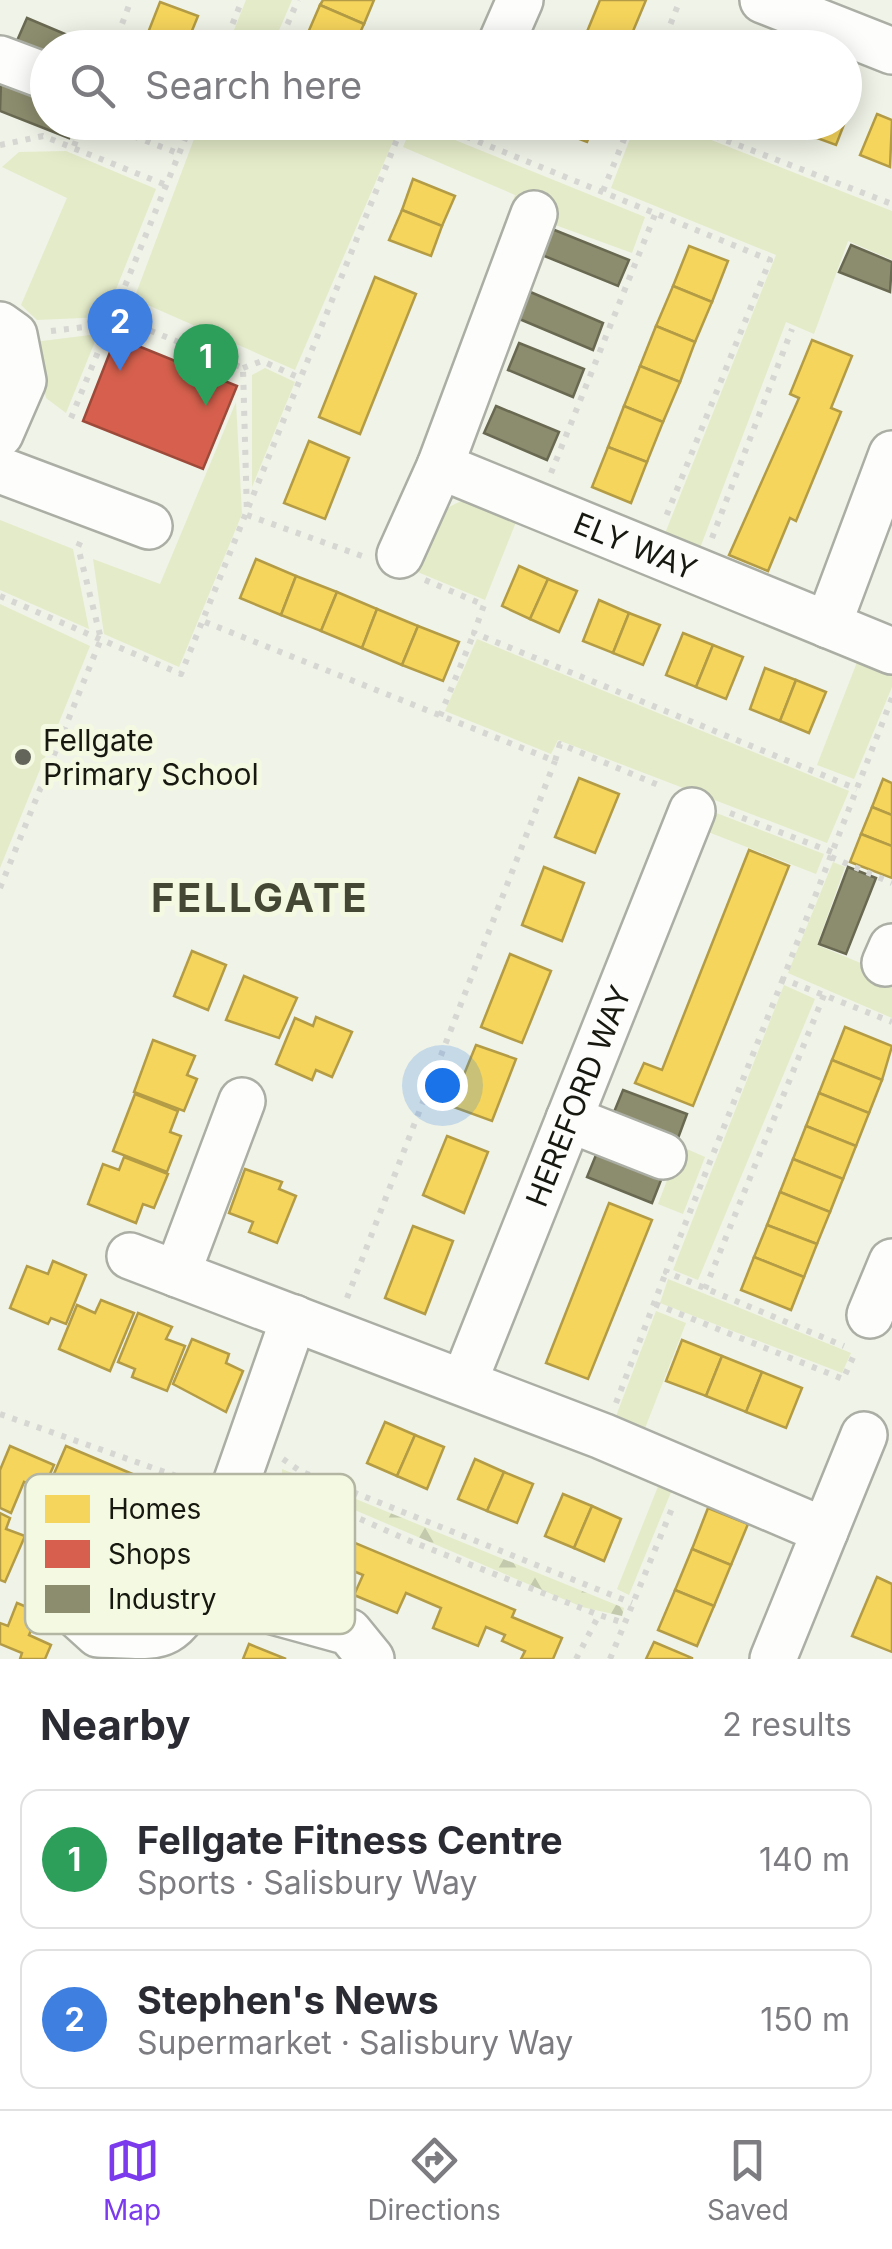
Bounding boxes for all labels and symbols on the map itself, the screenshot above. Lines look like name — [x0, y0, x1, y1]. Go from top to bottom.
pin: 2 — [88, 288, 152, 371]
pin: 1 — [174, 324, 238, 406]
street label: ELY WAY — [569, 505, 702, 587]
place label: Fellgate Primary School — [43, 722, 259, 792]
marker: Fellgate Primary School — [12, 746, 34, 768]
district label: FELLGATE — [151, 873, 369, 922]
street label: HEREFORD WAY — [518, 980, 638, 1212]
your location — [417, 1060, 468, 1111]
legend — [25, 1474, 355, 1634]
text: Homes — [108, 1492, 201, 1526]
text: Shops — [108, 1537, 191, 1571]
text: Industry — [108, 1582, 216, 1616]

